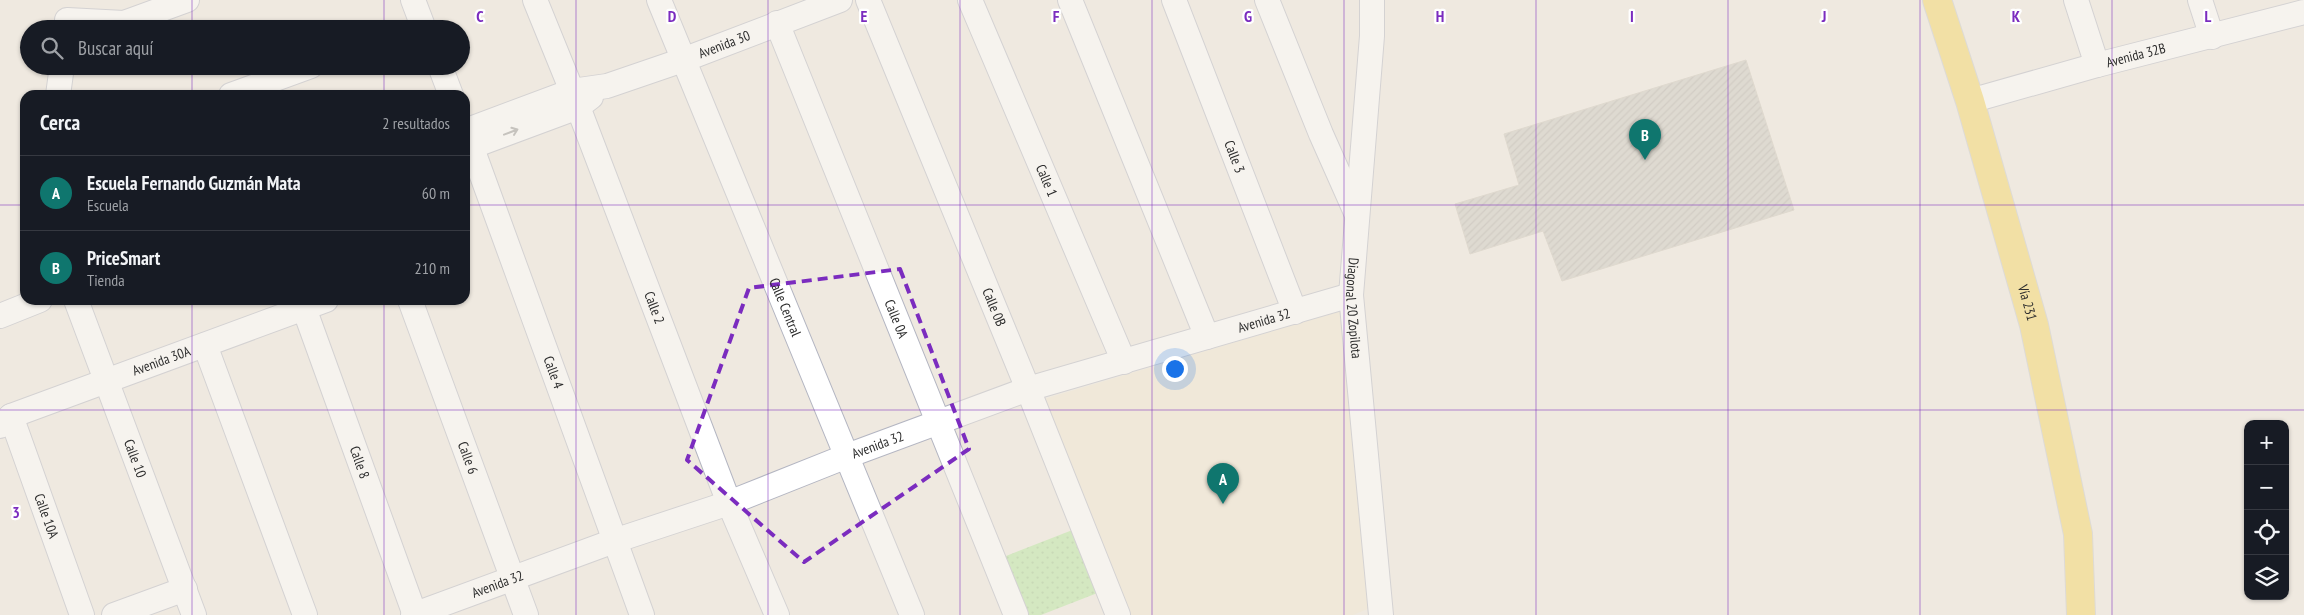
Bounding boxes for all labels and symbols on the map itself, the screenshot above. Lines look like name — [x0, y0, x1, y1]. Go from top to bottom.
text: C — [476, 6, 484, 26]
text: D — [668, 6, 677, 26]
text: E — [861, 6, 868, 26]
text: F — [1053, 6, 1060, 26]
text: G — [1244, 6, 1252, 26]
text: H — [1436, 6, 1444, 26]
text: I — [1630, 6, 1634, 26]
text: J — [1821, 6, 1826, 26]
text: K — [2012, 6, 2021, 26]
text: L — [2205, 6, 2212, 26]
street label: Avenida 30 — [696, 26, 753, 62]
street label: Avenida 32B — [2104, 39, 2167, 71]
pin: B — [1629, 119, 1661, 160]
one-way arrow — [502, 127, 518, 136]
street label: Calle 3 — [1220, 138, 1249, 175]
street label: Calle 1 — [1032, 161, 1062, 199]
street label: Diagonal 20 Zopilota — [1342, 257, 1366, 359]
street label: Calle Central — [765, 275, 806, 340]
street label: Vía 231 — [2014, 282, 2041, 323]
street label: Calle 0B — [978, 285, 1010, 329]
street label: Calle 2 — [640, 289, 669, 326]
street label: Calle 0A — [881, 297, 912, 341]
street label: Avenida 32 — [1235, 304, 1292, 337]
street label: Avenida 30A — [130, 342, 193, 380]
street label: Calle 4 — [539, 354, 568, 392]
your location — [1162, 356, 1188, 382]
street label: Avenida 32 — [849, 427, 906, 462]
street label: Calle 10 — [120, 436, 151, 480]
street label: Calle 6 — [454, 439, 482, 476]
street label: Calle 8 — [346, 443, 374, 481]
pin: A — [1207, 463, 1239, 504]
street label: Calle 10A — [30, 491, 63, 541]
text: 3 — [12, 502, 20, 522]
street label: Avenida 32 — [469, 566, 526, 602]

